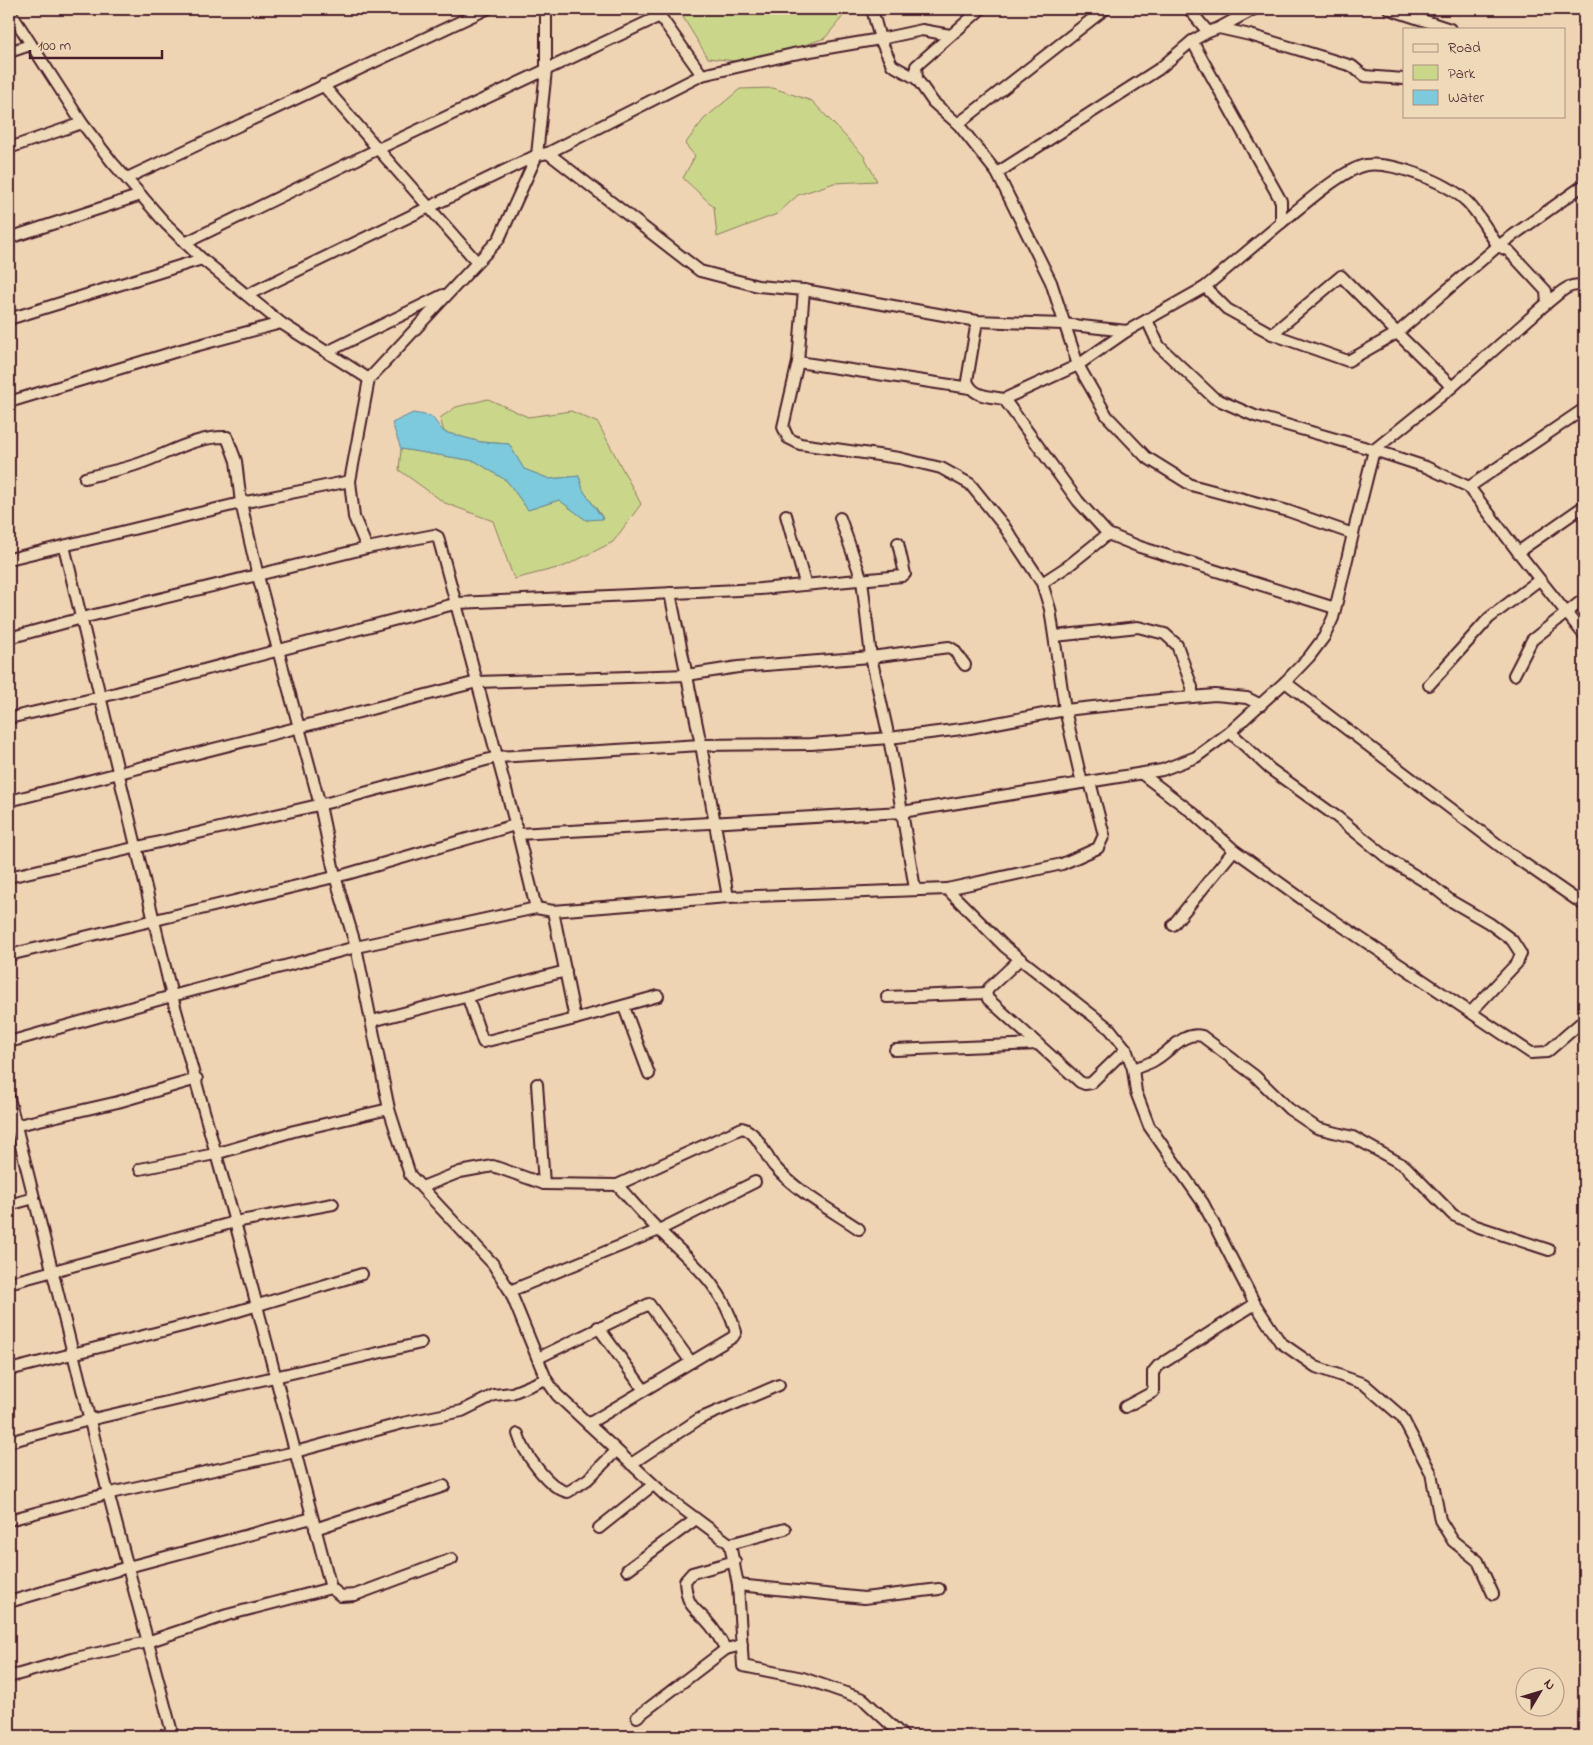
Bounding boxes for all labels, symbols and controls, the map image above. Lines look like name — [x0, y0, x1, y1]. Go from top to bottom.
scale bar — [30, 28, 162, 60]
legend — [1403, 28, 1566, 118]
text: 100 m — [38, 35, 71, 57]
text: Road — [1448, 37, 1481, 59]
text: Park — [1448, 63, 1476, 85]
text: Water — [1448, 87, 1484, 109]
north arrow — [1516, 1668, 1566, 1718]
text: N — [1538, 1675, 1560, 1695]

